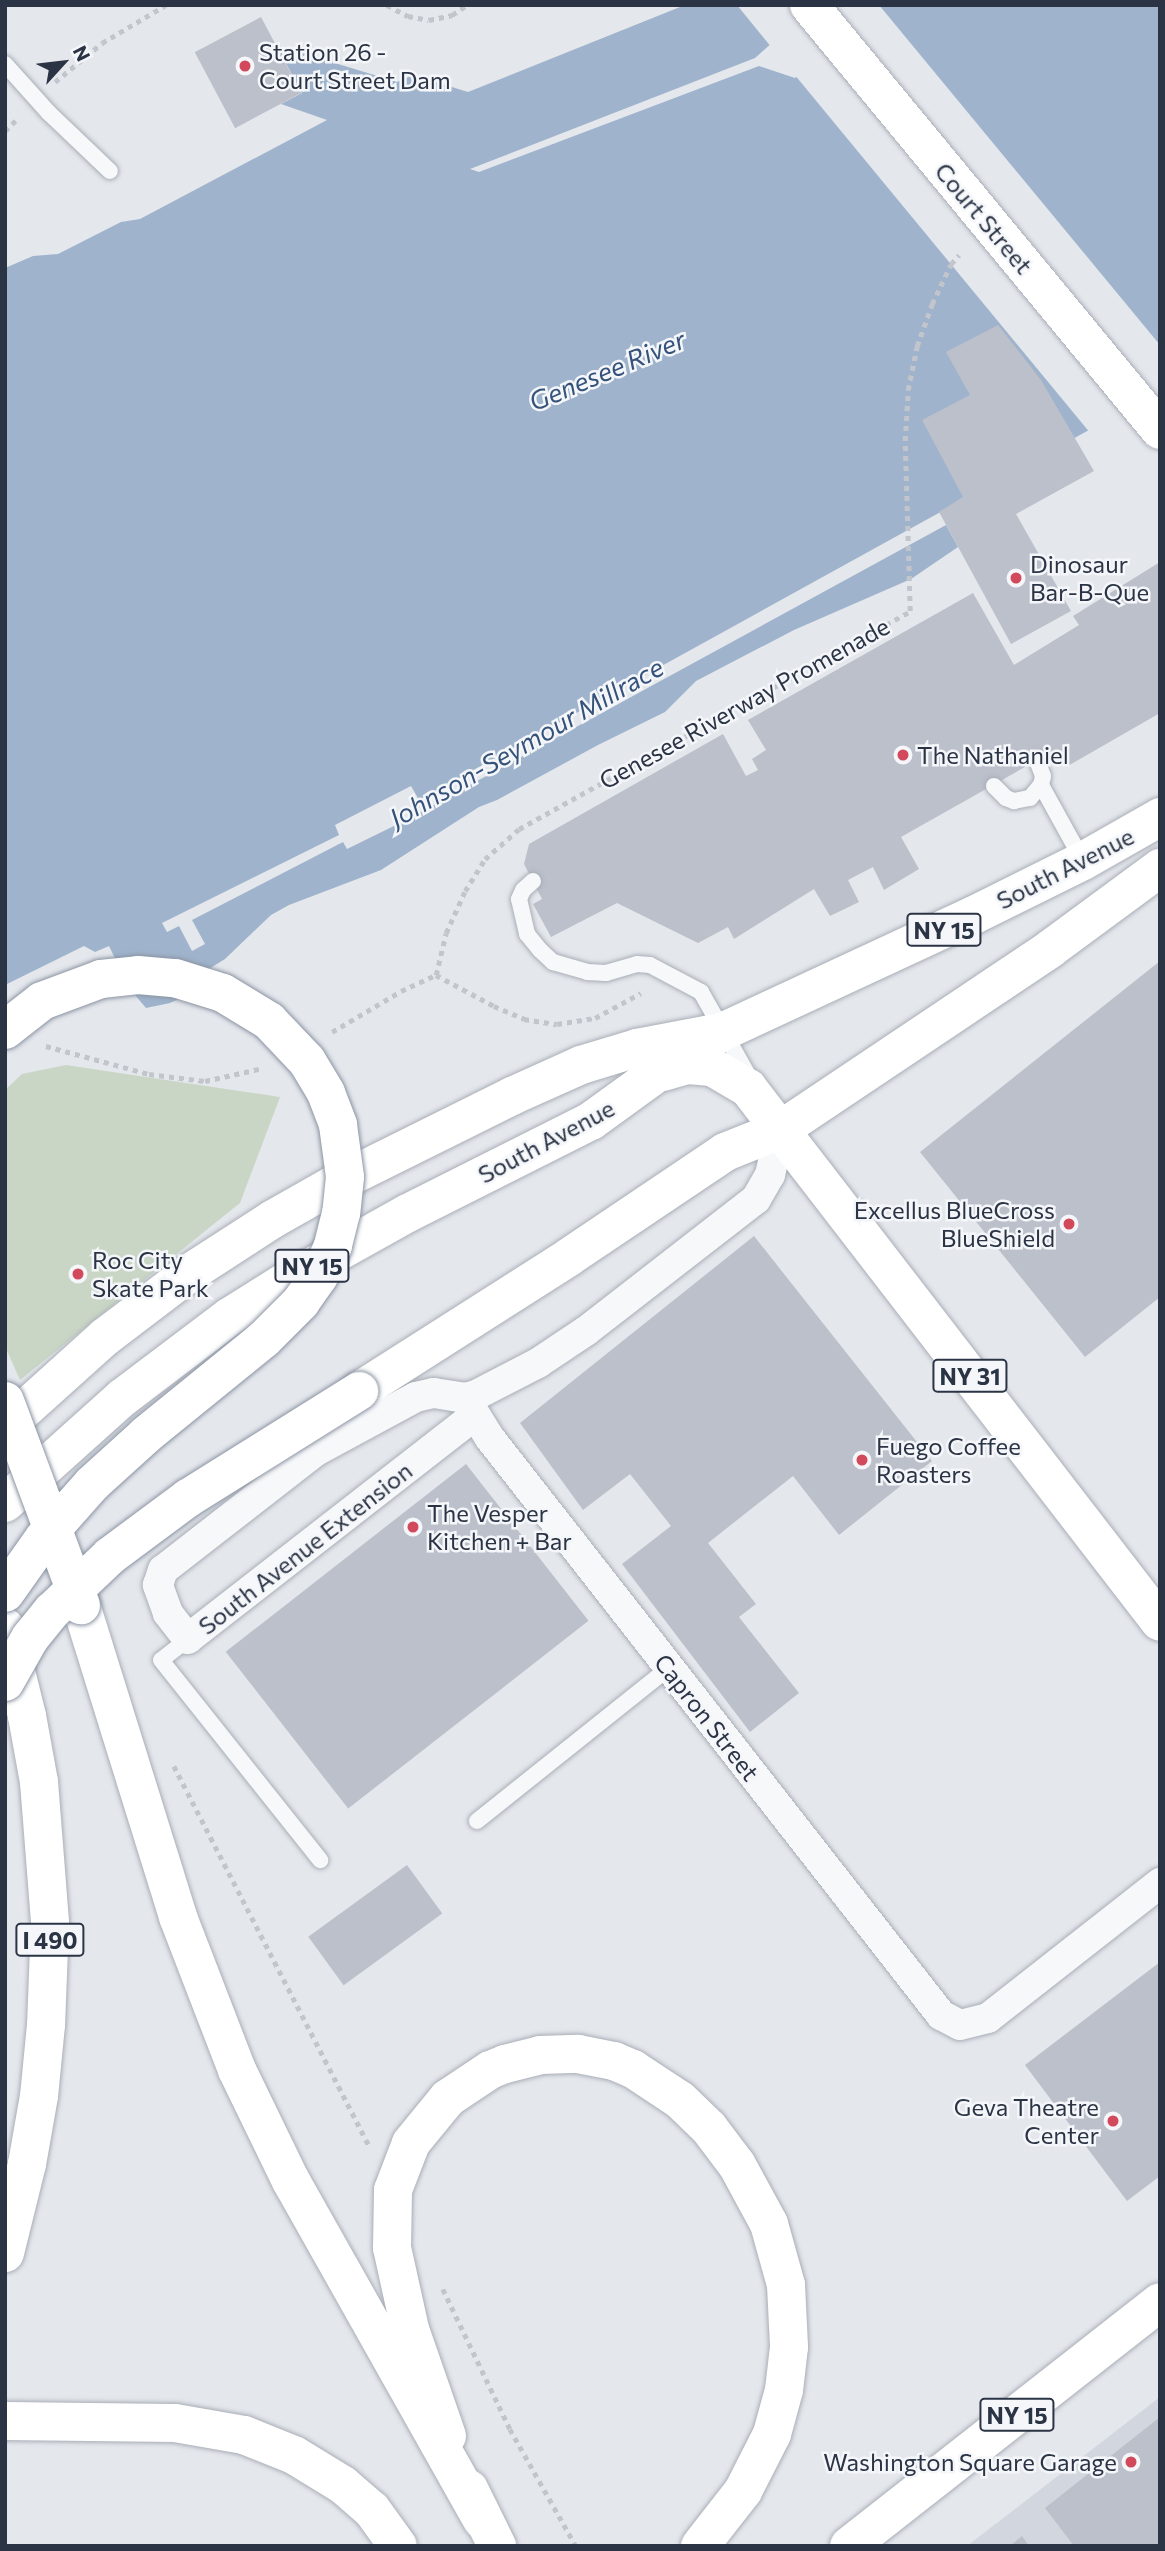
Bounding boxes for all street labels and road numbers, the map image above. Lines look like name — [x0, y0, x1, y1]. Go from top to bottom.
street label: Court Street — [929, 157, 1039, 279]
street label: Genesee Riverway Promenade — [594, 611, 894, 795]
street label: South Avenue — [992, 821, 1138, 915]
road number: NY 15 — [906, 911, 982, 950]
street label: South Avenue — [473, 1093, 619, 1189]
road number: NY 15 — [274, 1246, 350, 1286]
road number: NY 31 — [932, 1357, 1009, 1396]
street label: South Avenue Extension — [193, 1456, 417, 1640]
street label: Capron Street — [649, 1648, 765, 1786]
road number: I 490 — [15, 1921, 85, 1960]
road number: NY 15 — [978, 2396, 1056, 2434]

